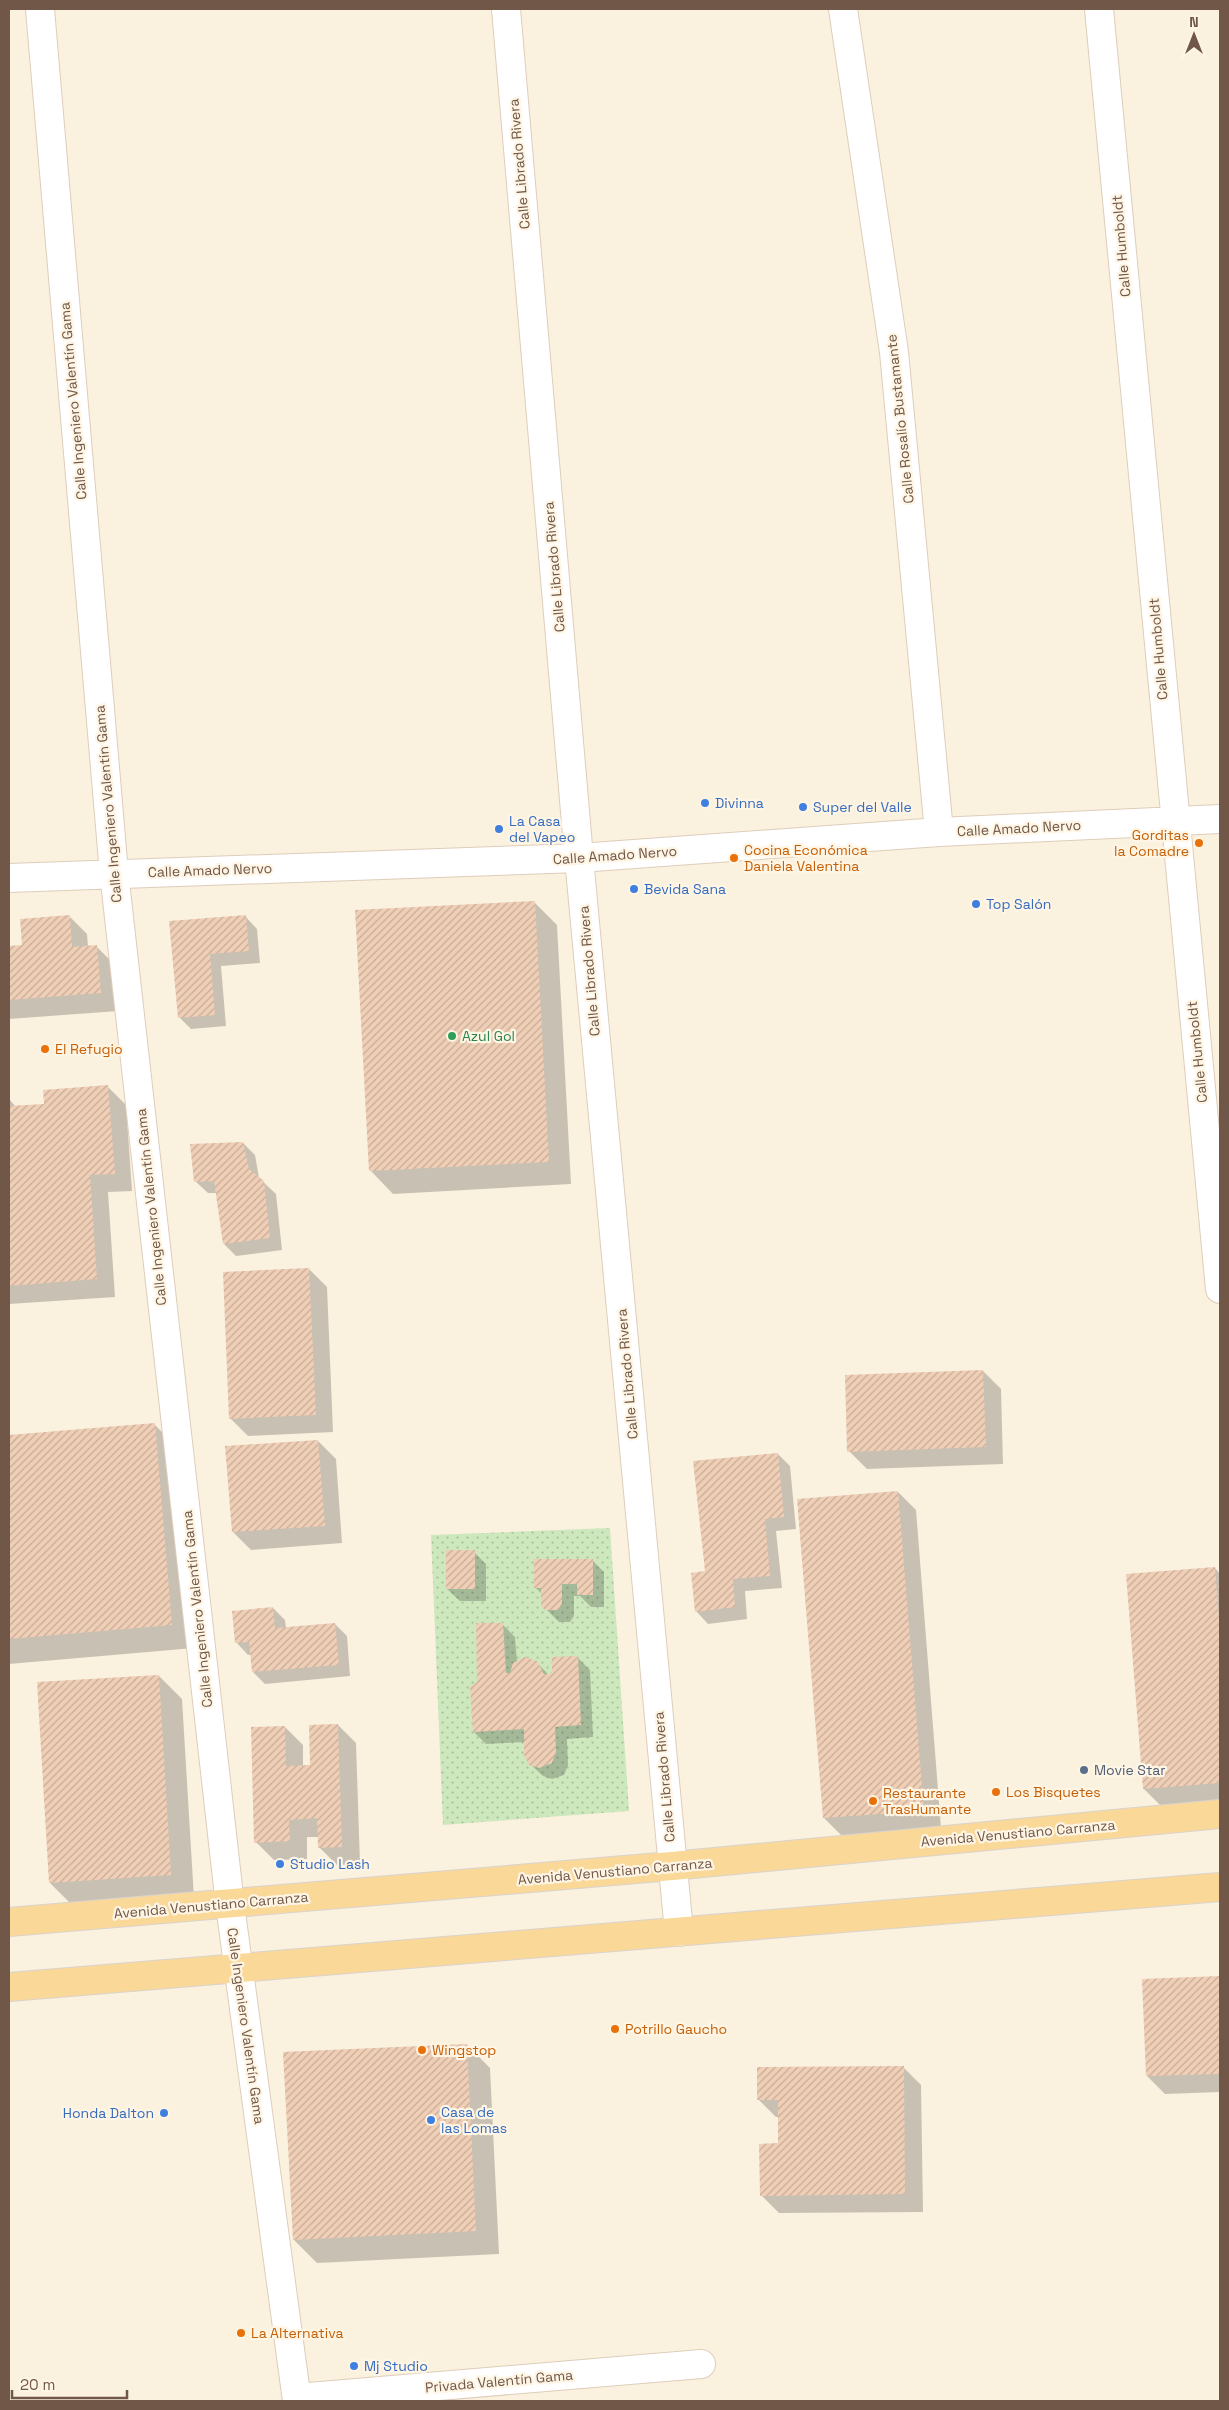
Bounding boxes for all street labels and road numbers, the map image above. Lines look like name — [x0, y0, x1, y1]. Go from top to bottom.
street label: Calle Librado Rivera — [504, 98, 534, 230]
street label: Calle Humboldt — [1108, 194, 1134, 298]
street label: Calle Ingeniero Valentín Gama — [55, 301, 91, 501]
street label: Calle Rosalío Bustamante — [882, 333, 918, 505]
street label: Calle Librado Rivera — [539, 501, 569, 633]
street label: Calle Humboldt — [1145, 597, 1171, 701]
street label: Calle Ingeniero Valentín Gama — [90, 704, 126, 904]
street label: Calle Amado Nervo — [956, 816, 1082, 840]
street label: Calle Amado Nervo — [552, 842, 678, 868]
street label: Calle Amado Nervo — [148, 859, 272, 881]
street label: Calle Librado Rivera — [574, 905, 604, 1037]
street label: Calle Humboldt — [1183, 1000, 1211, 1104]
street label: Calle Ingeniero Valentín Gama — [132, 1108, 170, 1306]
street label: Calle Librado Rivera — [612, 1308, 642, 1440]
street label: Calle Ingeniero Valentín Gama — [178, 1510, 216, 1708]
street label: Calle Librado Rivera — [649, 1711, 679, 1843]
street label: Avenida Venustiano Carranza — [920, 1816, 1116, 1850]
street label: Avenida Venustiano Carranza — [517, 1854, 713, 1888]
street label: Avenida Venustiano Carranza — [113, 1888, 309, 1922]
street label: Calle Ingeniero Valentín Gama — [223, 1927, 269, 2125]
street label: Privada Valentín Gama — [424, 2366, 574, 2396]

